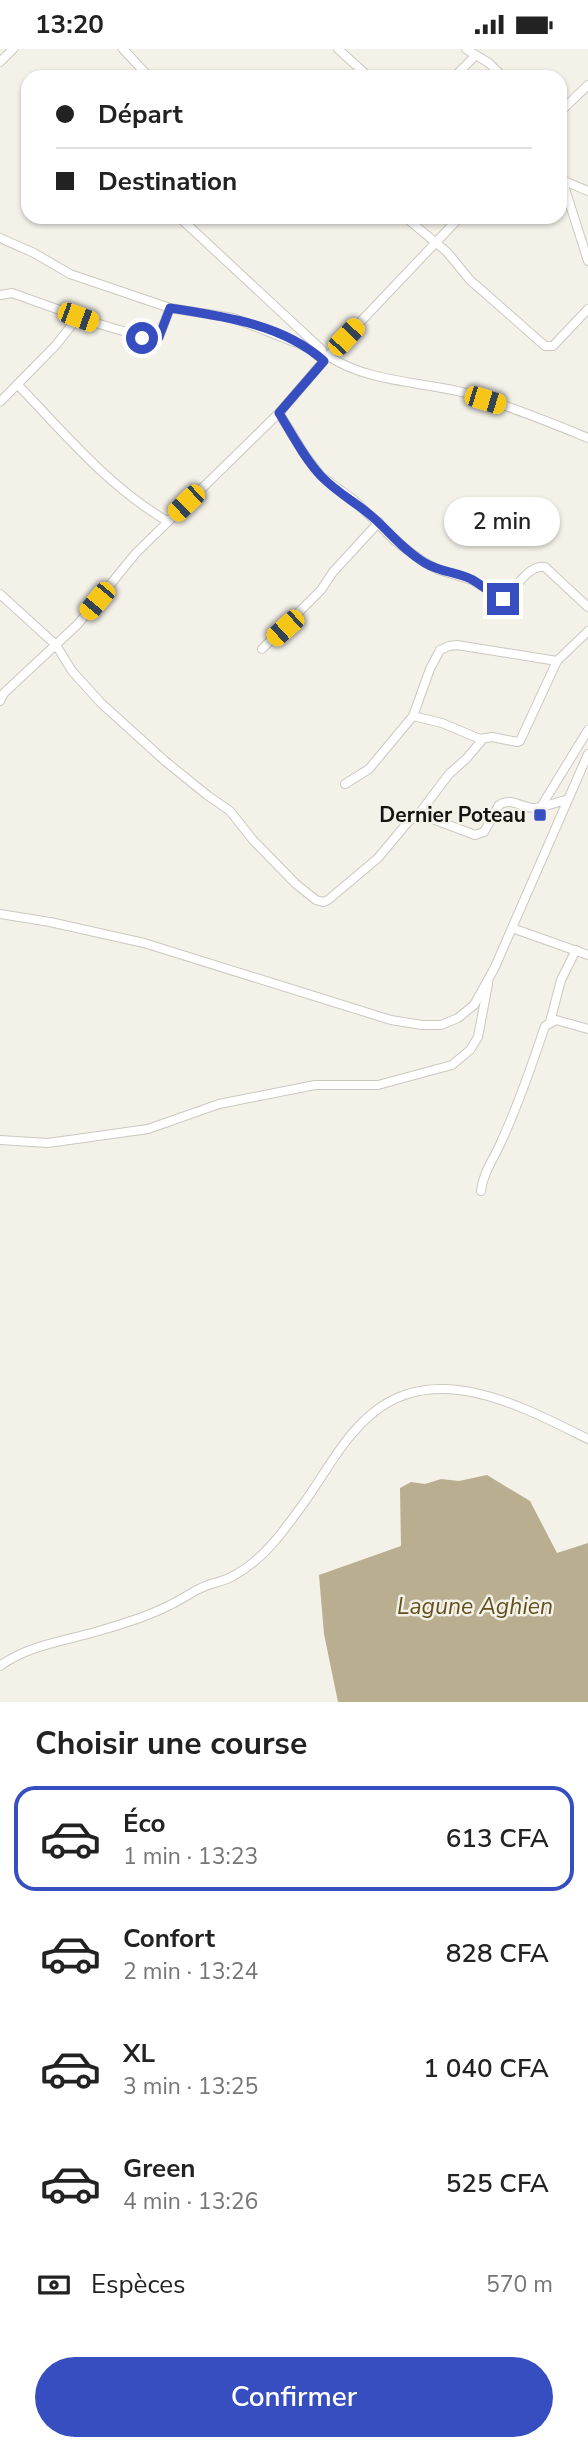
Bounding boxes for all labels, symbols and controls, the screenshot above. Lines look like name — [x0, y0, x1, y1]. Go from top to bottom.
text: 13:20 — [35, 7, 104, 42]
text: Départ — [98, 97, 183, 132]
text: Destination — [98, 164, 237, 199]
car — [55, 300, 102, 334]
car — [324, 314, 369, 360]
route start — [126, 322, 158, 354]
car — [462, 384, 509, 416]
car — [164, 481, 209, 525]
callout: 2 min — [445, 497, 561, 547]
text: 2 min — [473, 506, 531, 537]
car — [76, 578, 119, 624]
route end — [487, 583, 519, 615]
car — [263, 606, 308, 650]
place label: Dernier Poteau — [379, 801, 526, 829]
marker: Dernier Poteau — [532, 807, 548, 823]
water label: Lagune Aghien — [397, 1591, 553, 1622]
text: Choisir une course — [35, 1722, 307, 1765]
text: Éco — [123, 1806, 165, 1841]
icon: car — [39, 1807, 102, 1870]
text: 613 CFA — [446, 1821, 549, 1856]
text: 1 min · 13:23 — [123, 1841, 258, 1872]
text: Confort — [123, 1921, 215, 1956]
icon: car — [39, 1922, 102, 1985]
text: 828 CFA — [446, 1936, 549, 1971]
text: 2 min · 13:24 — [123, 1956, 258, 1987]
text: XL — [123, 2036, 155, 2071]
icon: car — [39, 2037, 102, 2100]
text: 1 040 CFA — [423, 2051, 549, 2086]
text: 3 min · 13:25 — [123, 2071, 258, 2102]
text: Green — [123, 2151, 196, 2186]
icon: car — [39, 2152, 102, 2215]
text: 525 CFA — [446, 2166, 549, 2201]
text: 4 min · 13:26 — [123, 2186, 258, 2217]
icon: cash — [35, 2266, 73, 2304]
text: Espèces — [91, 2267, 186, 2302]
text: 570 m — [486, 2269, 553, 2300]
button: Confirmer — [35, 2357, 553, 2437]

